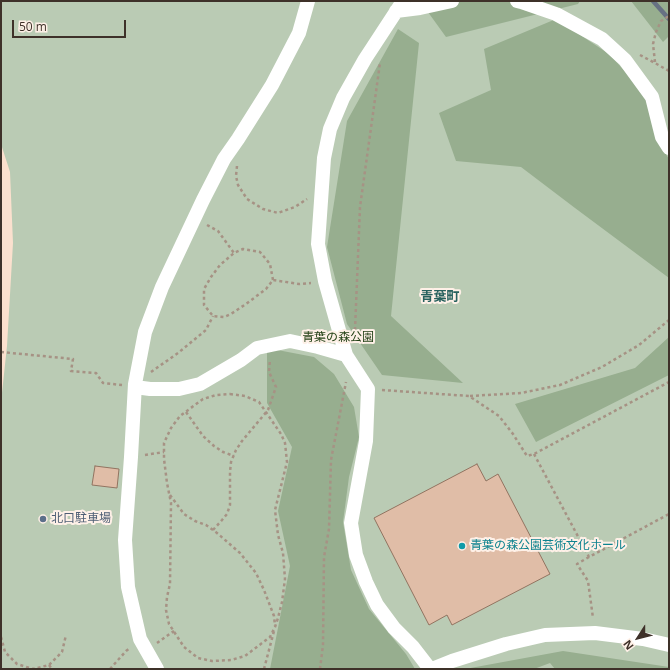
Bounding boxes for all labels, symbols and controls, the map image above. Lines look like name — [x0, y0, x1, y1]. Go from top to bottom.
scale bar — [14, 12, 128, 38]
text: 50 m — [19, 18, 47, 35]
district label: 青葉町 — [421, 289, 459, 305]
park label: 青葉の森公園 — [302, 331, 374, 345]
place label: 北口駐車場 — [51, 512, 111, 526]
marker: 北口駐車場 — [38, 514, 48, 524]
place label: 青葉の森公園芸術文化ホール — [470, 539, 626, 553]
marker: 青葉の森公園芸術文化ホール — [457, 541, 467, 551]
north arrow — [618, 618, 658, 658]
text: N — [619, 637, 637, 653]

